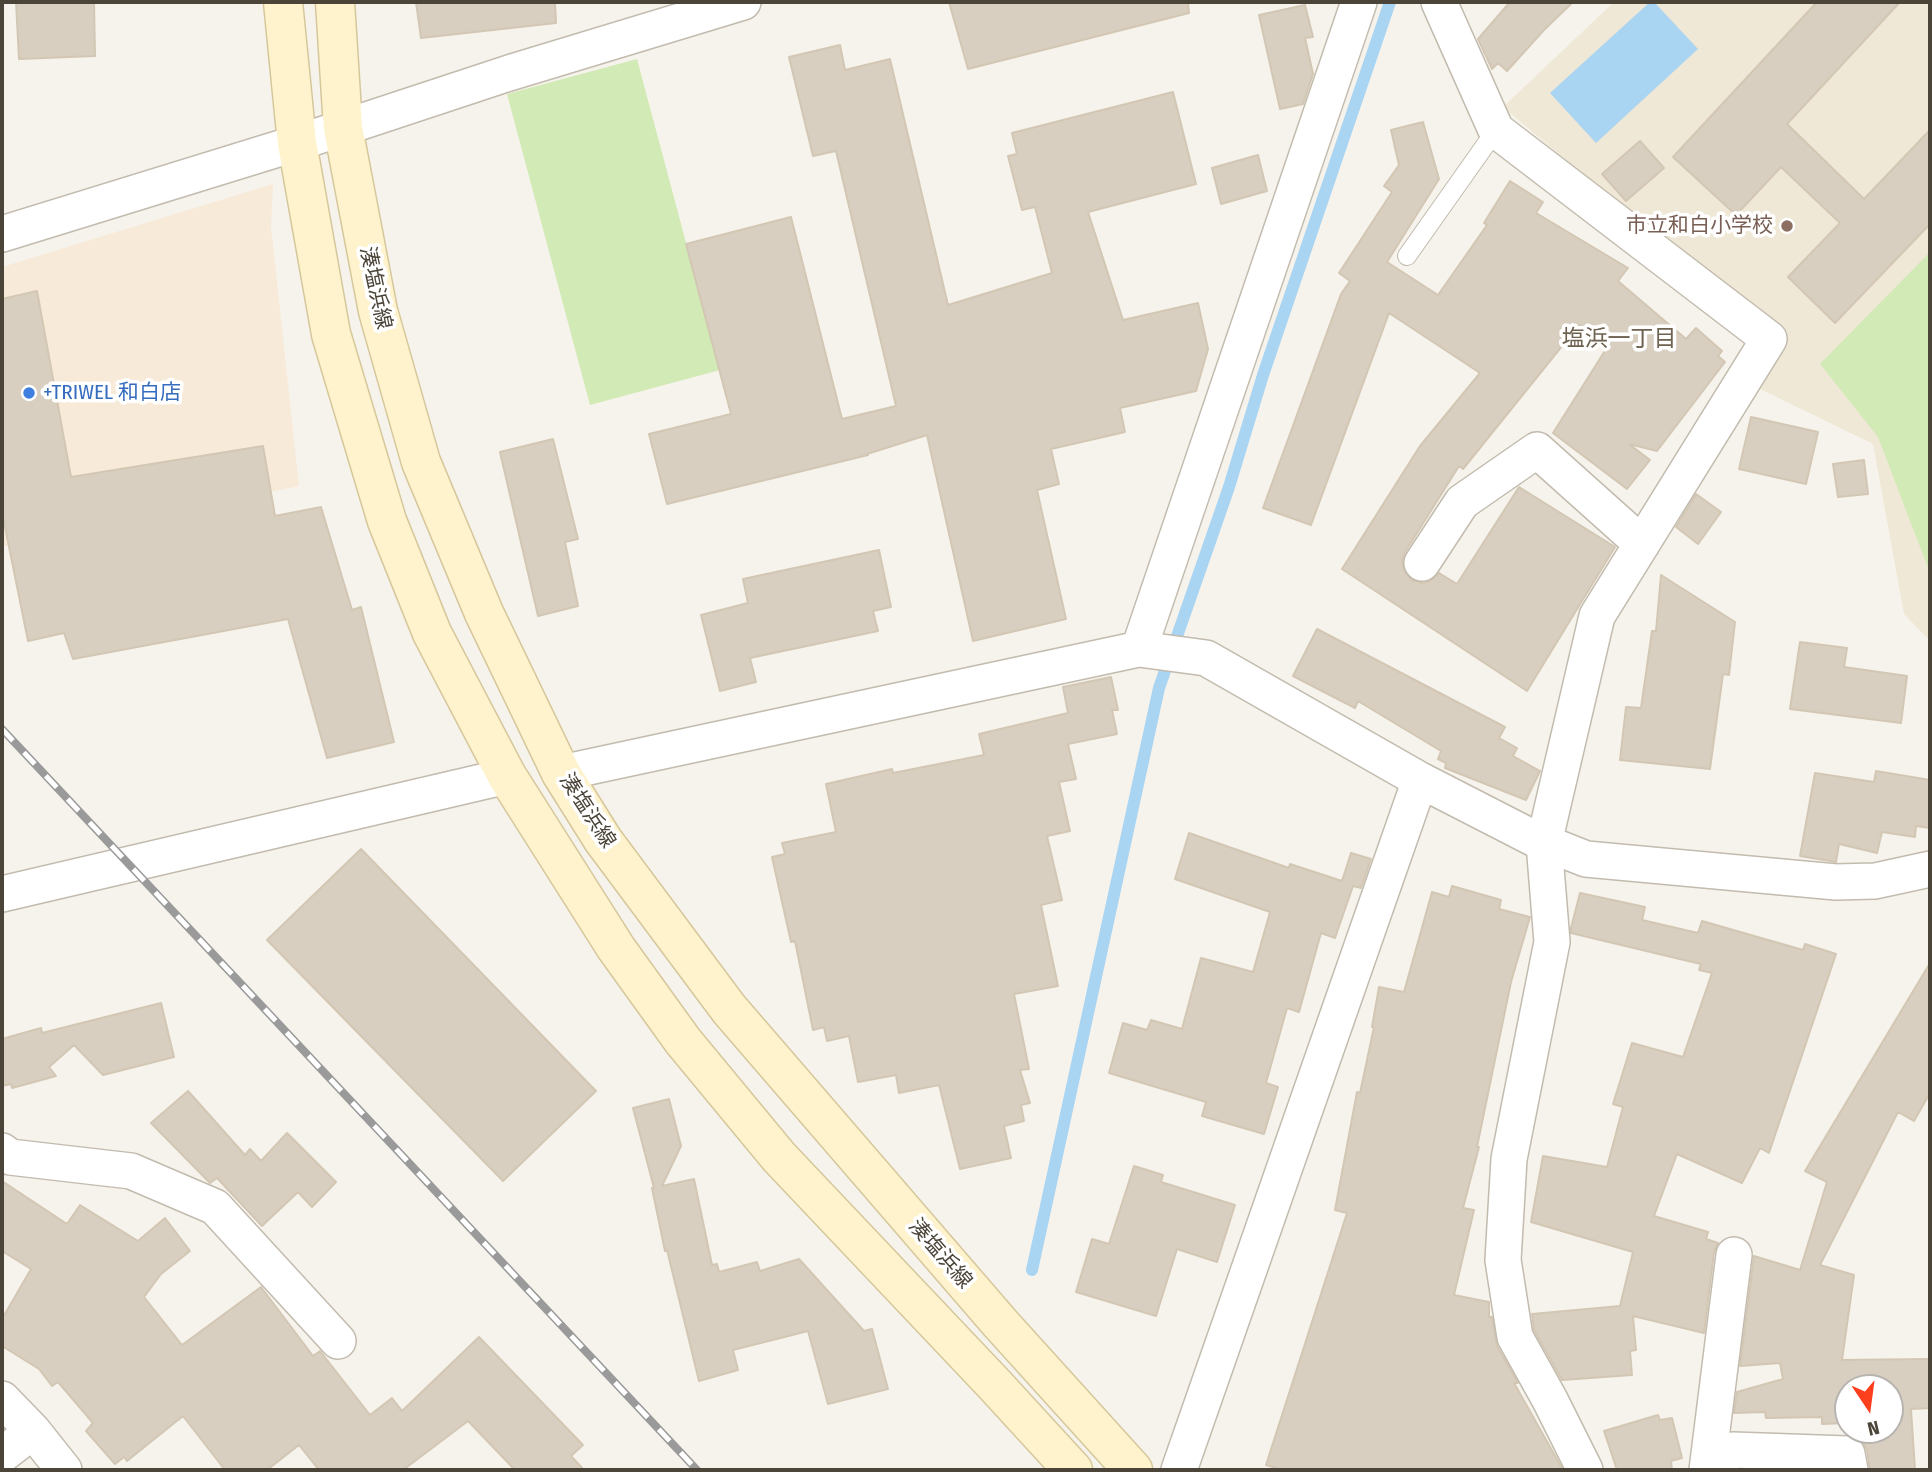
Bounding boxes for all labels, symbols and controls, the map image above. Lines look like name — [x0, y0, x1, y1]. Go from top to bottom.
place label: 市立和白小学校 — [1626, 213, 1773, 239]
marker: 市立和白小学校 — [1779, 218, 1795, 234]
street label: 湊塩浜線 — [354, 244, 396, 332]
district label: 塩浜一丁目 — [1562, 326, 1676, 354]
place label: +TRIWEL 和白店 — [43, 380, 181, 406]
marker: +TRIWEL 和白店 — [21, 385, 37, 401]
street label: 湊塩浜線 — [554, 769, 620, 853]
street label: 湊塩浜線 — [903, 1214, 977, 1294]
north arrow — [1834, 1374, 1904, 1444]
text: N — [1865, 1416, 1882, 1440]

